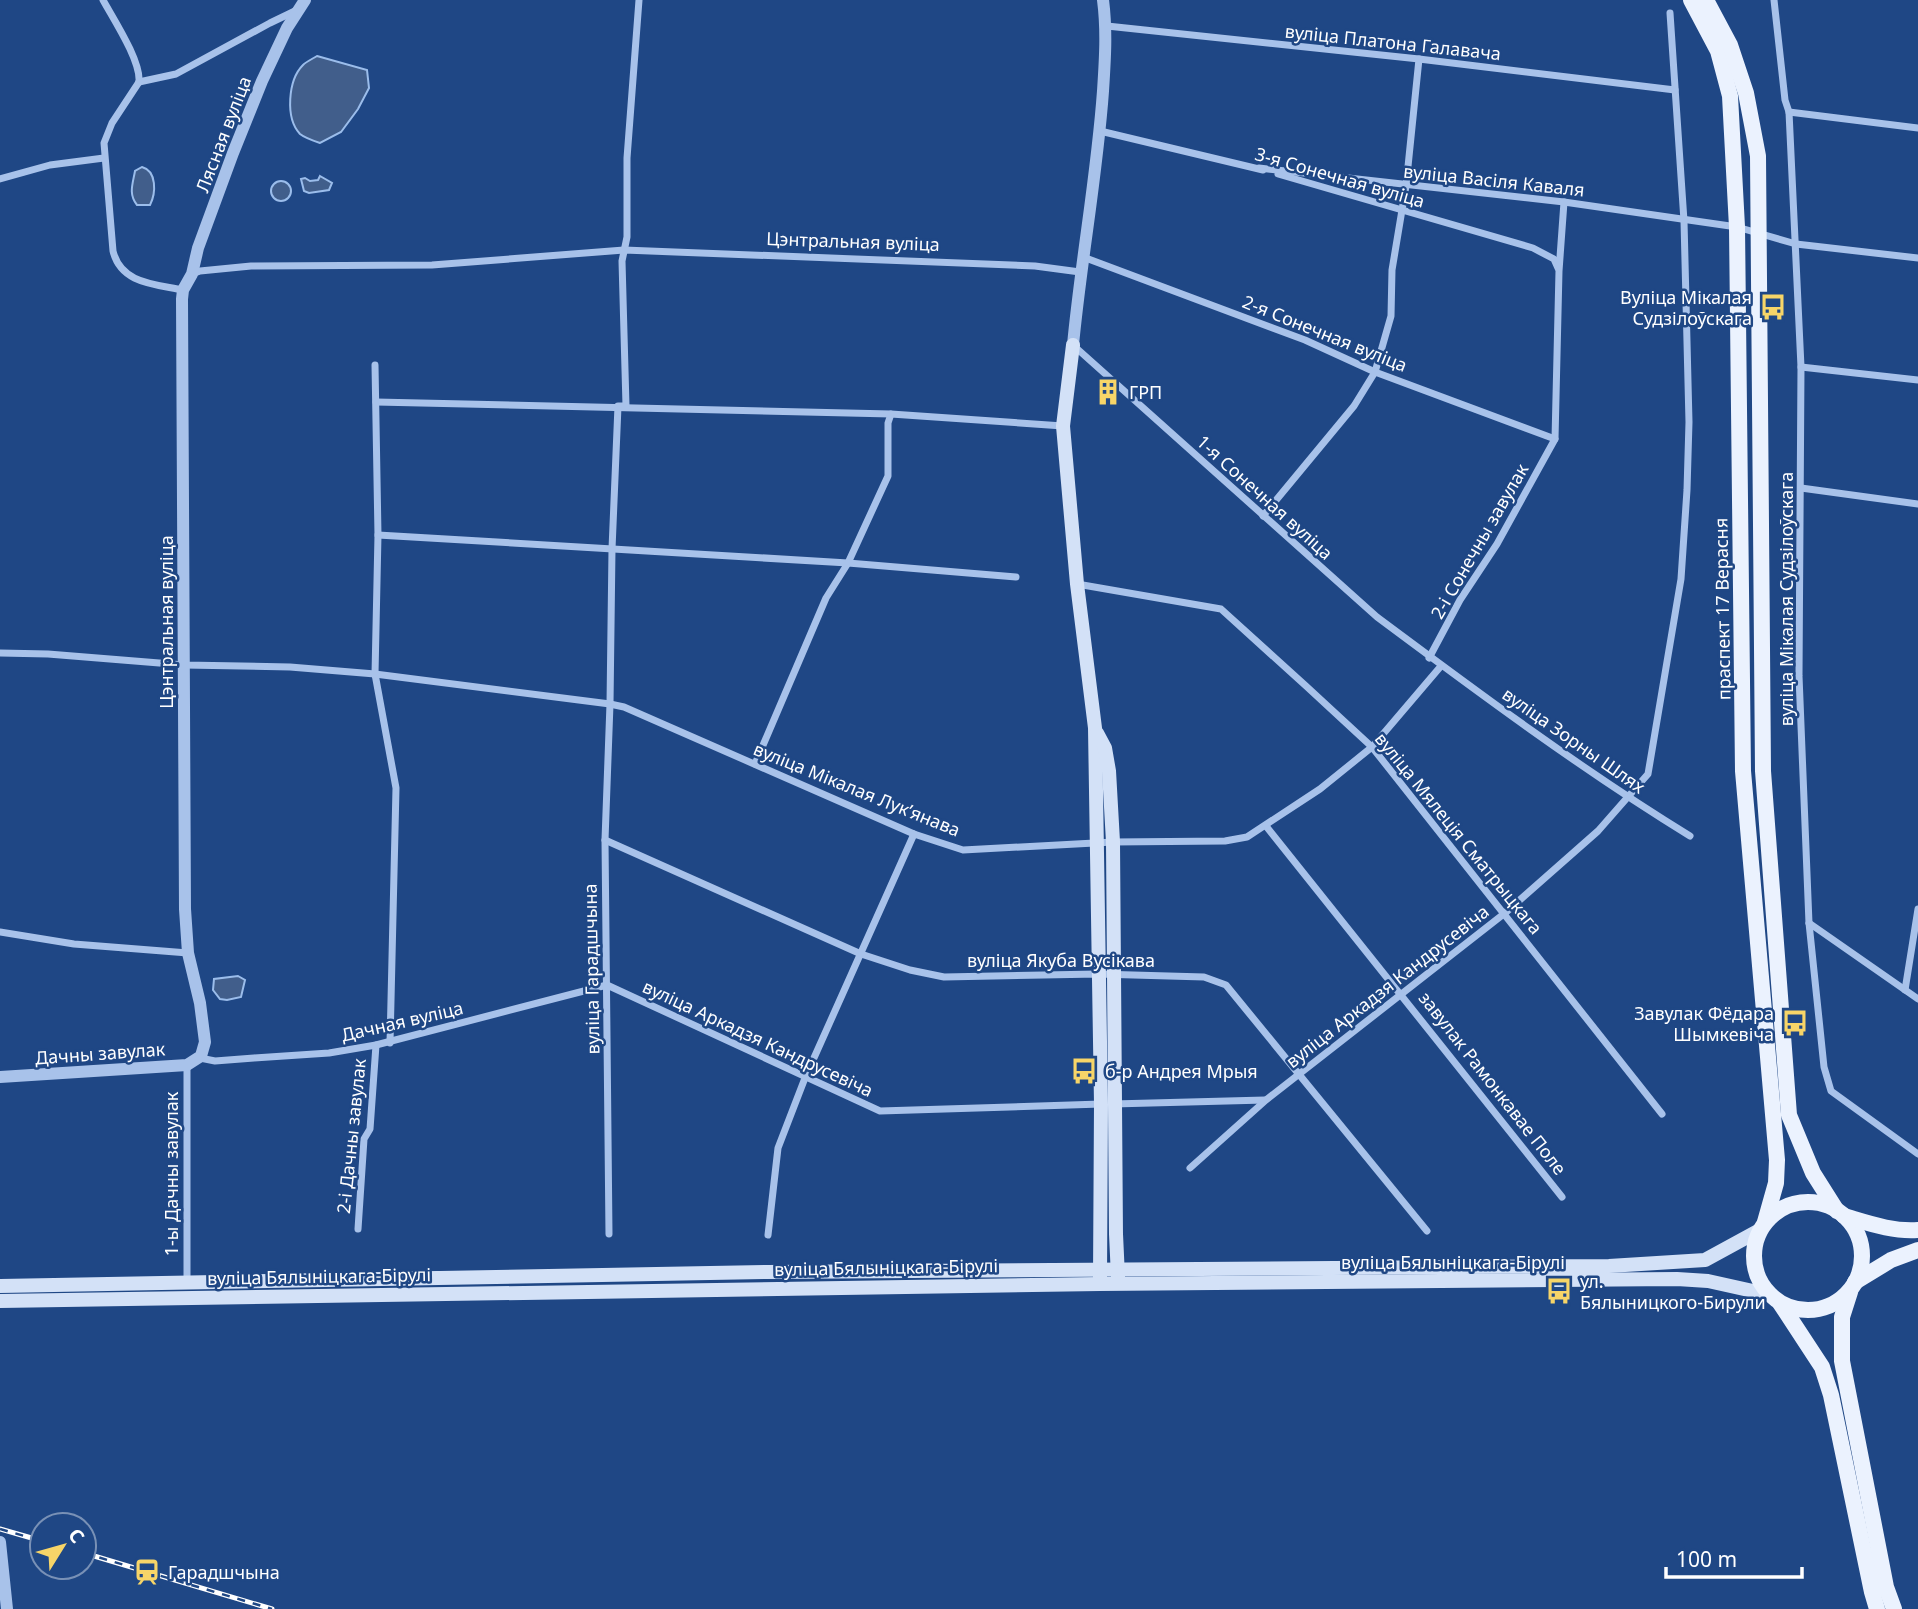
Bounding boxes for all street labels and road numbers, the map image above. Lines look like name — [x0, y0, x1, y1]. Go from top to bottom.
street label: вуліца Платона Галавача — [1284, 19, 1502, 65]
street label: Лясная вуліца — [190, 73, 256, 195]
street label: 3-я Сонечная вуліца — [1252, 141, 1428, 213]
street label: вуліца Васіля Каваля — [1402, 159, 1586, 201]
street label: Цэнтральная вуліца — [766, 226, 940, 256]
street label: 2-я Сонечная вуліца — [1239, 289, 1411, 377]
street label: 1-я Сонечная вуліца — [1192, 429, 1338, 565]
street label: 2-і Сонечны завулак — [1425, 459, 1534, 623]
street label: вуліца Мікалая Судзілоўскага — [1774, 472, 1798, 726]
street label: праспект 17 Верасня — [1708, 518, 1736, 700]
street label: Цэнтральная вуліца — [154, 535, 178, 709]
street label: вуліца Зорны Шлях — [1498, 682, 1651, 799]
street label: вуліца Мялеція Сматрыцкага — [1370, 727, 1548, 939]
street label: вуліца Мікалая Лукʼянава — [750, 736, 964, 842]
street label: вуліца Гарадшчына — [578, 883, 604, 1055]
street label: вуліца Аркадзя Кандрусевіча — [1280, 899, 1494, 1073]
street label: вуліца Якуба Вусікава — [967, 948, 1155, 972]
street label: вуліца Аркадзя Кандрусевіча — [639, 974, 877, 1102]
street label: завулак Рамонкавае Поле — [1414, 986, 1572, 1180]
street label: Дачная вуліца — [339, 995, 465, 1047]
street label: Дачны завулак — [34, 1036, 166, 1070]
street label: 2-і Дачны завулак — [331, 1057, 371, 1215]
street label: 1-ы Дачны завулак — [159, 1091, 183, 1256]
street label: вуліца Бялыніцкага-Бірулі — [1341, 1250, 1565, 1274]
street label: вуліца Бялыніцкага-Бірулі — [774, 1253, 998, 1281]
street label: вуліца Бялыніцкага-Бірулі — [207, 1262, 431, 1290]

